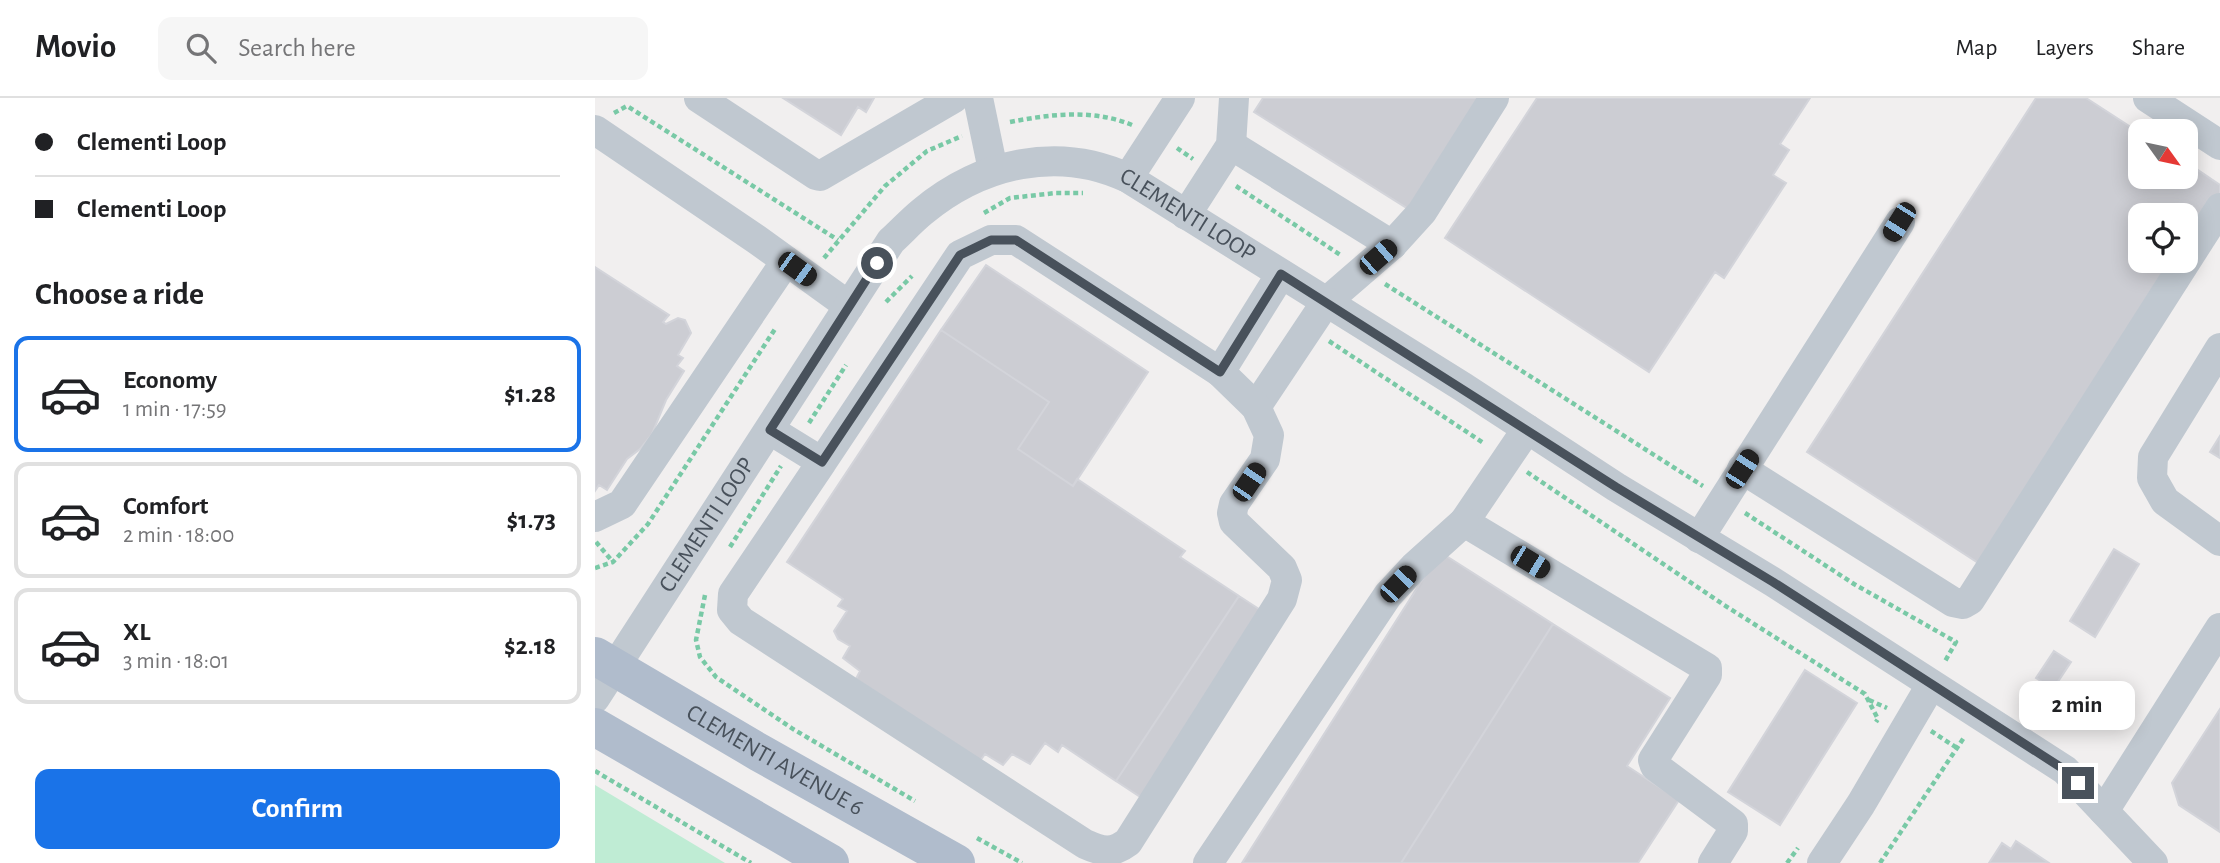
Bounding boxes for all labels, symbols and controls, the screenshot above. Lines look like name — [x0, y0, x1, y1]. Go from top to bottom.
search box — [158, 17, 648, 80]
icon: search — [182, 29, 220, 67]
text: Movio — [35, 31, 116, 64]
text: Search here — [238, 35, 356, 61]
text: Map — [1955, 36, 1997, 60]
text: Layers — [2035, 36, 2094, 60]
text: Share — [2132, 36, 2185, 60]
north arrow — [2128, 119, 2198, 189]
map controls — [2128, 119, 2198, 273]
text: Clementi Loop — [77, 129, 226, 155]
street label: CLEMENTI LOOP — [1116, 164, 1260, 266]
text: Clementi Loop — [77, 196, 226, 222]
car — [1879, 199, 1920, 245]
button: locate — [2128, 203, 2198, 273]
car — [1356, 235, 1401, 279]
route start — [861, 247, 893, 279]
car — [774, 248, 821, 290]
text: Choose a ride — [35, 278, 204, 310]
icon: car — [39, 363, 102, 426]
text: Economy — [123, 367, 217, 393]
text: $1.28 — [504, 381, 556, 407]
text: 1 min · 17:59 — [123, 398, 227, 421]
car — [1722, 446, 1763, 492]
street label: CLEMENTI LOOP — [655, 454, 759, 597]
car — [1229, 459, 1270, 505]
icon: car — [39, 489, 102, 552]
text: Comfort — [123, 493, 208, 519]
text: $1.73 — [507, 507, 556, 533]
text: 2 min · 18:00 — [123, 524, 234, 547]
car — [1507, 542, 1554, 582]
car — [1376, 562, 1421, 606]
icon: car — [39, 615, 102, 678]
text: XL — [123, 619, 150, 645]
text: $2.18 — [504, 633, 556, 659]
text: 3 min · 18:01 — [123, 650, 229, 673]
callout: 2 min — [2020, 682, 2136, 730]
text: 2 min — [2051, 694, 2103, 717]
street label: CLEMENTI AVENUE 6 — [682, 701, 867, 820]
route end — [2062, 767, 2094, 799]
button: Confirm — [35, 769, 560, 849]

